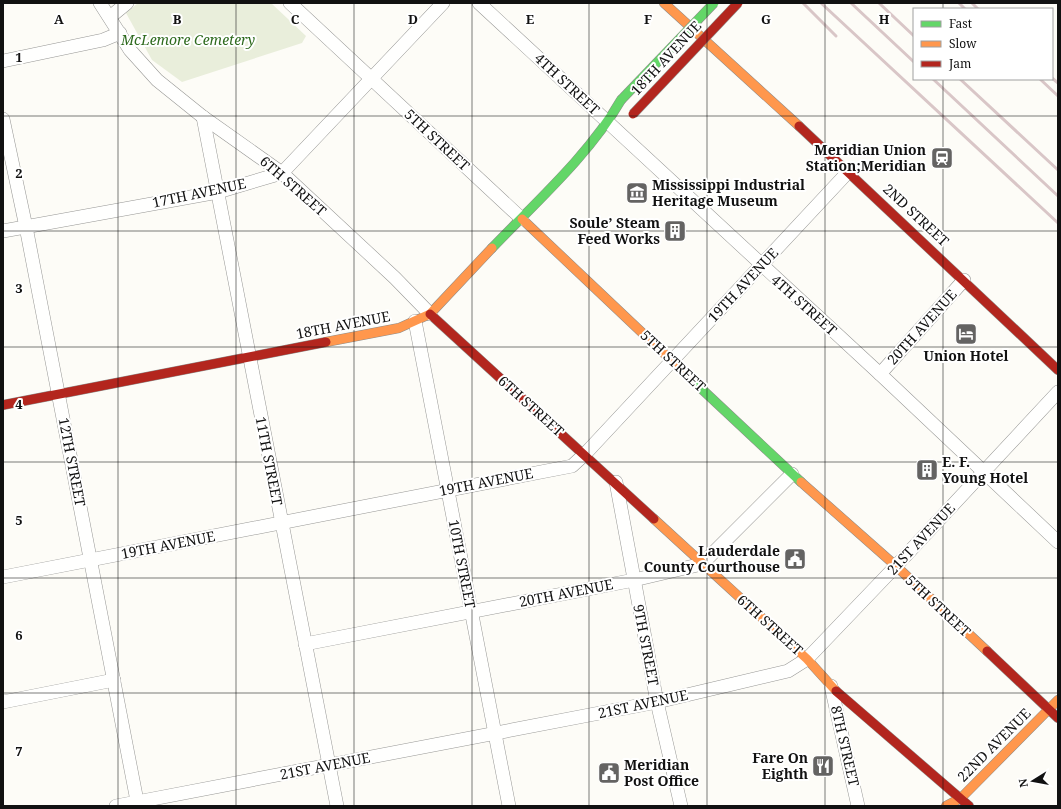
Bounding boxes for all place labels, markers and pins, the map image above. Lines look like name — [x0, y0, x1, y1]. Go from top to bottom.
place label: Meridian Union Station;Meridian — [806, 140, 926, 175]
station icon: Meridian Union Station;Meridian — [929, 145, 955, 171]
place label: Mississippi Industrial Heritage Museum — [652, 175, 805, 210]
museum icon: Mississippi Industrial Heritage Museum — [624, 180, 650, 206]
place label: Soule’ Steam Feed Works — [569, 213, 660, 248]
building icon: Soule’ Steam Feed Works — [662, 218, 688, 244]
hotel icon: Union Hotel — [953, 321, 979, 347]
place label: Union Hotel — [924, 346, 1009, 365]
place label: E. F. Young Hotel — [942, 452, 1028, 487]
building icon: E. F. Young Hotel — [914, 457, 940, 483]
place label: Lauderdale County Courthouse — [644, 541, 780, 576]
public building icon: Lauderdale County Courthouse — [782, 546, 808, 572]
place label: Fare On Eighth — [752, 748, 808, 783]
restaurant icon: Fare On Eighth — [810, 753, 836, 779]
place label: Meridian Post Office — [624, 755, 699, 790]
public building icon: Meridian Post Office — [596, 760, 622, 786]

